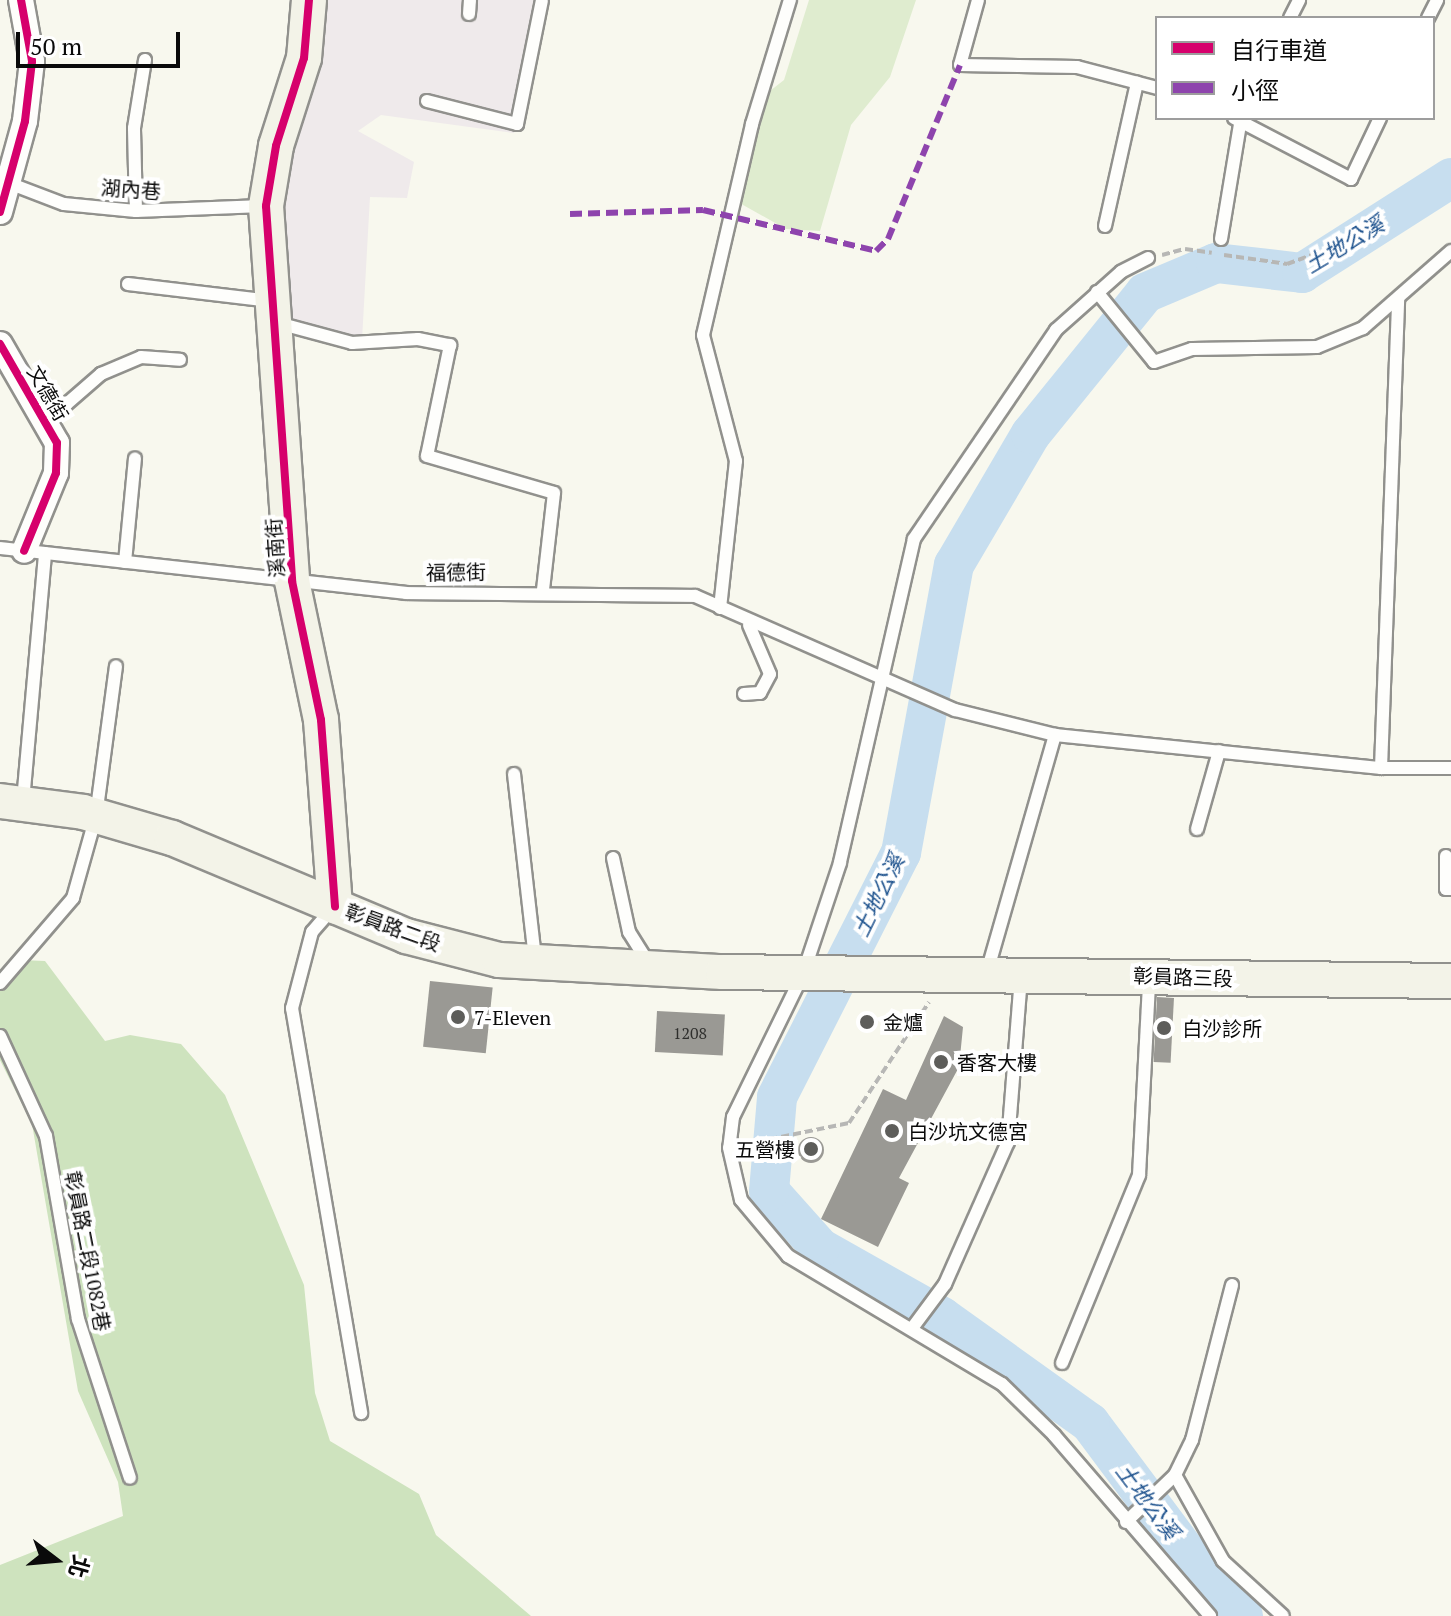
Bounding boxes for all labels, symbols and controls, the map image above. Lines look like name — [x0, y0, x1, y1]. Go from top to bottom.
scale bar — [20, 16, 184, 66]
legend — [1155, 16, 1435, 120]
text: 50 m — [30, 30, 82, 62]
text: 自行車道 — [1231, 34, 1327, 66]
text: 小徑 — [1231, 74, 1279, 106]
street label: 湖內巷 — [100, 175, 162, 203]
water label: 土地公溪 — [1299, 210, 1389, 278]
street label: 文德街 — [23, 361, 73, 425]
street label: 溪南街 — [261, 517, 289, 579]
street label: 福德街 — [426, 559, 486, 585]
water label: 土地公溪 — [847, 850, 909, 940]
street label: 彰員路二段 — [342, 899, 444, 955]
street label: 彰員路三段 — [1133, 963, 1233, 991]
place label: 7-Eleven — [474, 1005, 551, 1029]
marker: 7-Eleven — [449, 1008, 467, 1026]
place label: 金爐 — [883, 1010, 923, 1034]
marker: 金爐 — [858, 1013, 876, 1031]
place label: 白沙診所 — [1182, 1016, 1262, 1040]
marker: 白沙診所 — [1153, 1017, 1175, 1039]
house number: 1208 — [673, 1023, 707, 1043]
place label: 香客大樓 — [957, 1050, 1037, 1074]
marker: 香客大樓 — [932, 1053, 950, 1071]
place label: 白沙坑文德宮 — [908, 1119, 1028, 1143]
marker: 白沙坑文德宮 — [883, 1122, 901, 1140]
place label: 五營樓 — [735, 1137, 795, 1161]
marker: 五營樓 — [802, 1140, 820, 1158]
street label: 彰員路二段1082巷 — [61, 1169, 115, 1333]
water label: 土地公溪 — [1111, 1458, 1185, 1544]
north arrow — [16, 1520, 96, 1600]
text: 北 — [63, 1552, 97, 1581]

